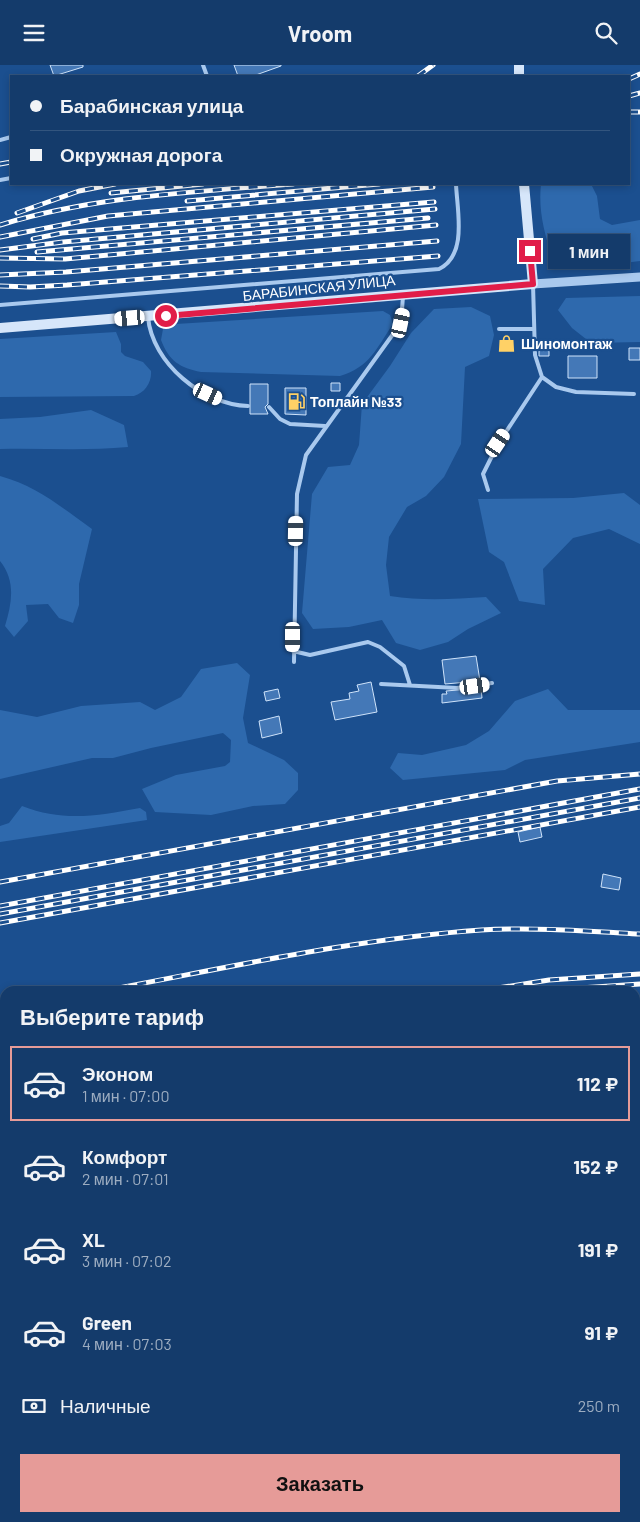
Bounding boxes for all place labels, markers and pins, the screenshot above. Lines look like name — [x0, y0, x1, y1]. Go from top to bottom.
shop icon: Шиномонтаж — [497, 334, 517, 354]
place label: Шиномонтаж — [521, 335, 613, 352]
fuel station icon: Топлайн №33 — [286, 392, 306, 412]
place label: Топлайн №33 — [310, 393, 402, 410]

